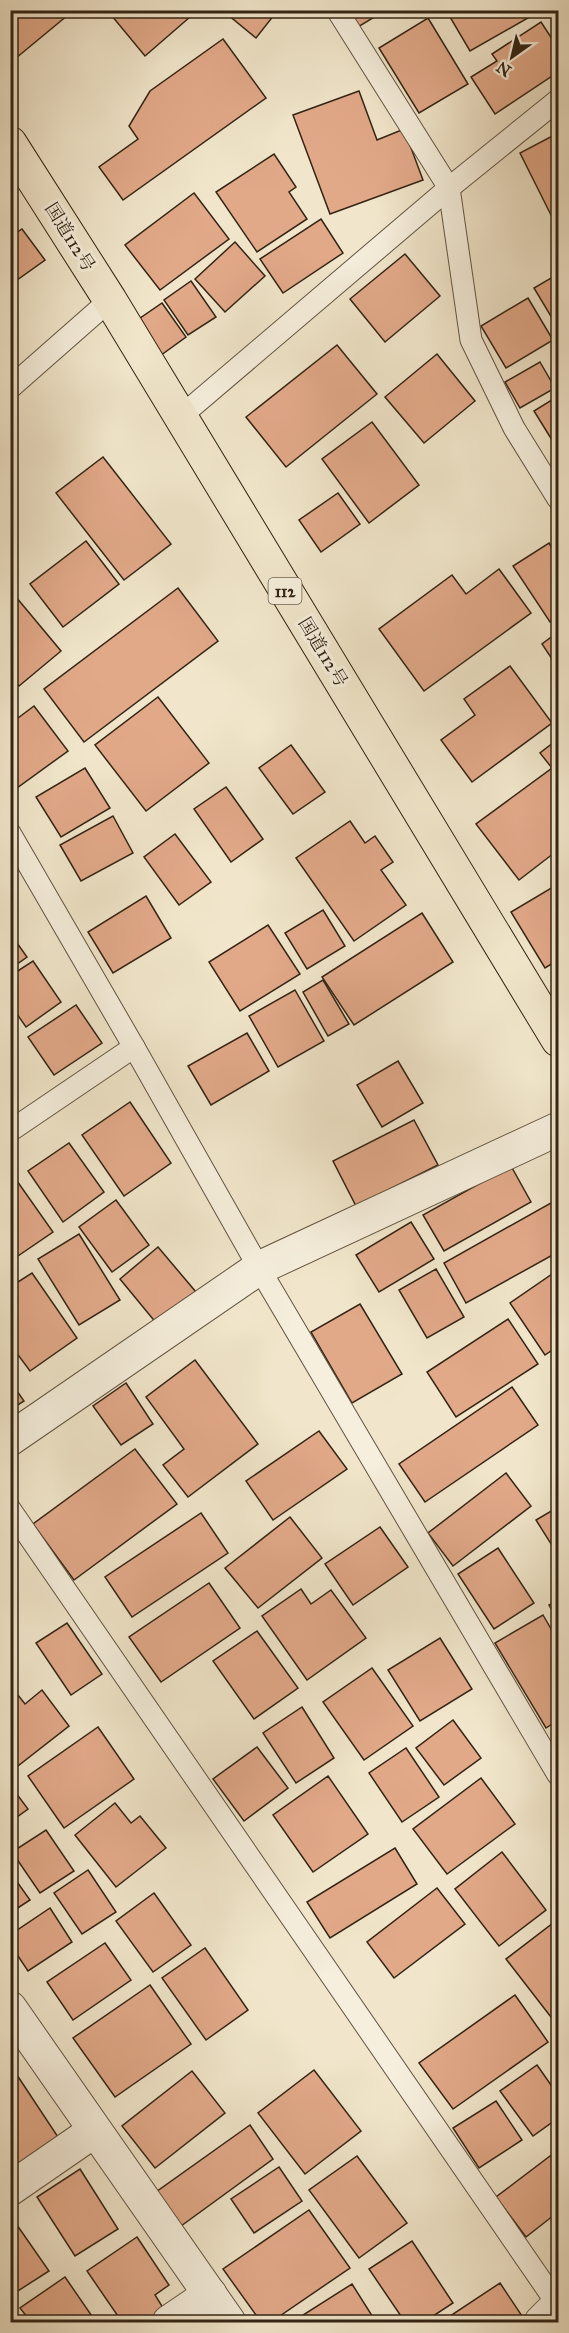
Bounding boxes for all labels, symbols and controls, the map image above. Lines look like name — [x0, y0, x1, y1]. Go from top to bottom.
north arrow — [482, 27, 542, 87]
text: N — [493, 57, 515, 81]
street label: 国道112号 — [40, 198, 100, 276]
road number: 112 — [268, 578, 302, 604]
street label: 国道112号 — [294, 613, 352, 691]

